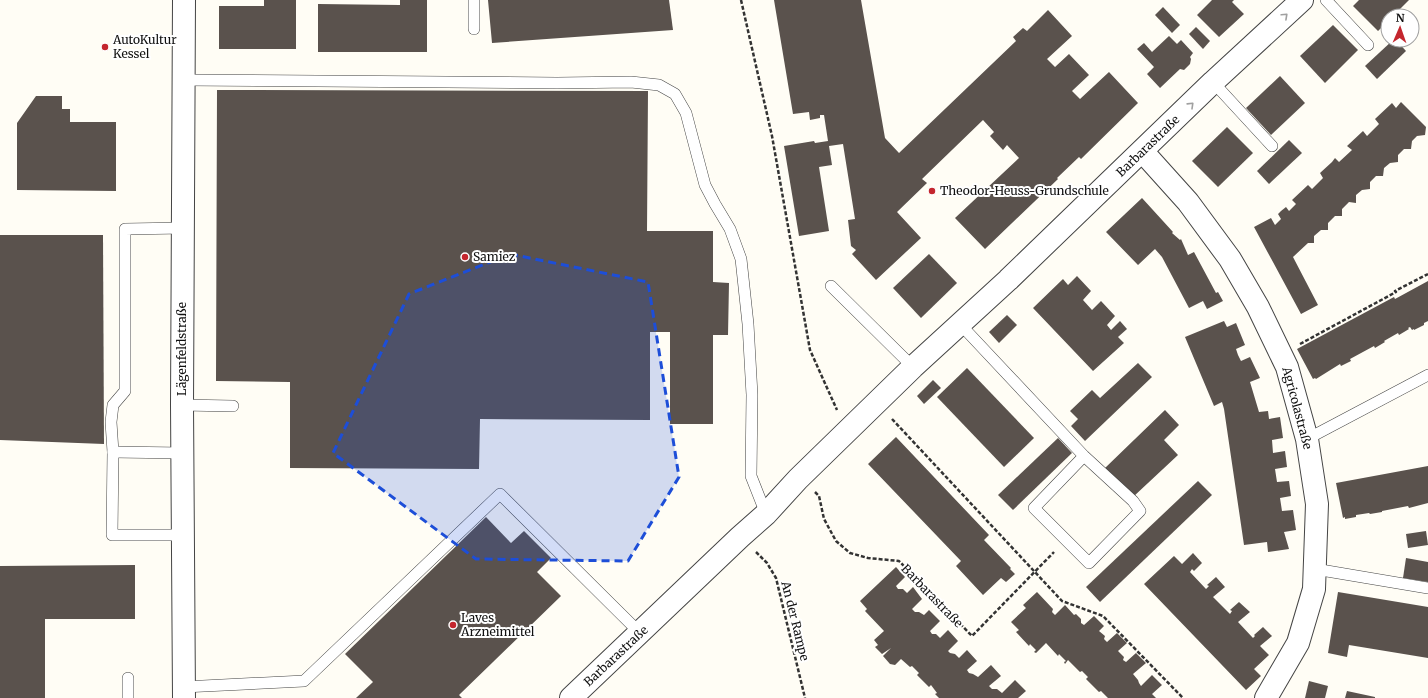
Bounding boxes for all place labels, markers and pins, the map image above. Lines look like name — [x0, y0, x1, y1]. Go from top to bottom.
place label: AutoKultur Kessel — [112, 32, 177, 61]
marker: AutoKultur Kessel — [100, 42, 110, 52]
place label: Theodor-Heuss-Grundschule — [940, 183, 1109, 198]
marker: Theodor-Heuss-Grundschule — [927, 186, 937, 196]
place label: Samiez — [473, 249, 516, 264]
marker: Samiez — [460, 252, 470, 262]
place label: Laves Arzneimittel — [460, 610, 535, 639]
marker: Laves Arzneimittel — [448, 620, 458, 630]

